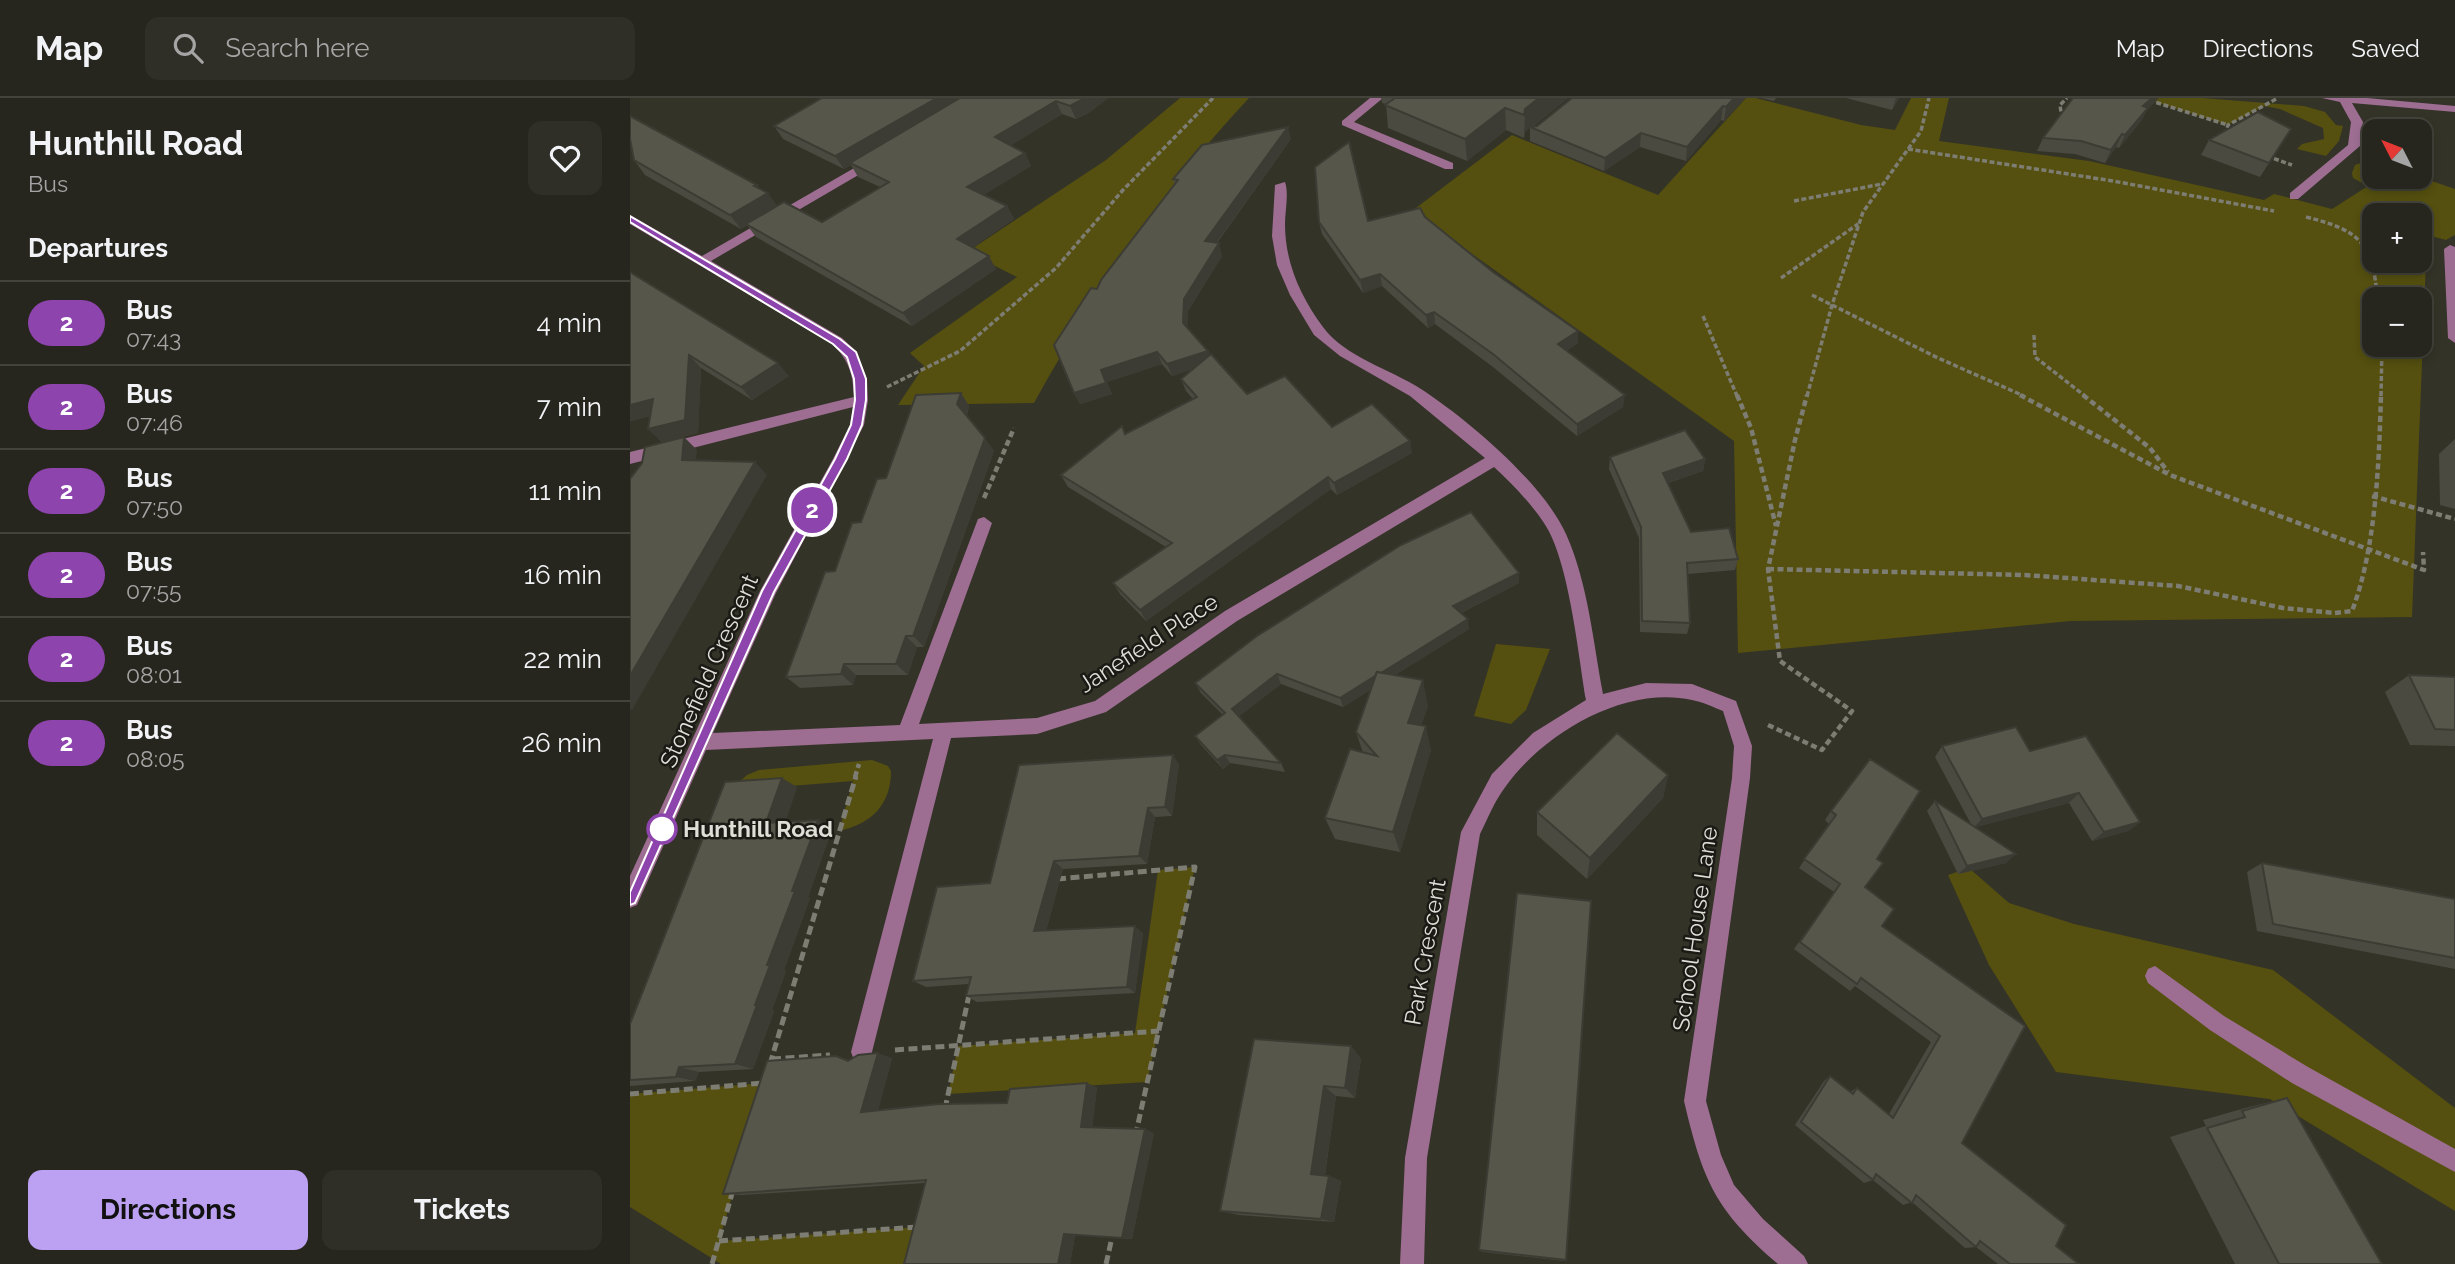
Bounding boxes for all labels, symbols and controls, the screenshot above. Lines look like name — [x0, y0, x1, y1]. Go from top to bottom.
search box — [145, 17, 635, 80]
text: Map — [35, 29, 103, 68]
icon: search — [169, 29, 207, 67]
text: Search here — [225, 33, 370, 63]
text: Map — [2116, 34, 2165, 63]
text: Directions — [2203, 34, 2313, 63]
text: Saved — [2351, 34, 2420, 63]
north arrow — [2362, 119, 2432, 189]
map controls — [2362, 119, 2432, 357]
button: heart — [528, 121, 602, 195]
text: Hunthill Road — [28, 124, 243, 163]
text: Bus — [28, 170, 68, 197]
button: + — [2362, 203, 2432, 273]
text: Departures — [28, 233, 168, 263]
button: − — [2362, 287, 2432, 357]
text: Bus — [126, 295, 173, 325]
text: 2 — [60, 308, 73, 337]
text: 4 min — [536, 308, 602, 338]
text: 07:43 — [126, 325, 181, 352]
text: Bus — [126, 379, 173, 409]
text: 2 — [60, 392, 73, 421]
text: 7 min — [537, 392, 602, 422]
text: 07:46 — [126, 409, 183, 436]
text: Bus — [126, 463, 173, 493]
text: 2 — [60, 476, 73, 505]
text: 11 min — [528, 476, 602, 506]
line badge: 2 — [789, 487, 835, 533]
text: 07:50 — [126, 493, 183, 520]
text: 2 — [805, 495, 819, 524]
text: Bus — [126, 547, 173, 577]
text: 2 — [60, 560, 73, 589]
text: 16 min — [524, 560, 602, 590]
street label: Stonefield Crescent — [654, 570, 763, 771]
text: 07:55 — [126, 577, 182, 604]
street label: Janefield Place — [1073, 587, 1223, 698]
text: Bus — [126, 631, 173, 661]
text: 2 — [60, 644, 73, 673]
text: 22 min — [524, 644, 602, 674]
text: 08:01 — [126, 661, 182, 688]
text: Bus — [126, 715, 173, 745]
text: 2 — [60, 728, 73, 757]
text: 26 min — [521, 728, 602, 758]
text: 08:05 — [126, 745, 185, 772]
marker: Hunthill Road — [647, 814, 677, 844]
place label: Hunthill Road — [683, 815, 833, 842]
street label: School House Lane — [1667, 825, 1722, 1033]
street label: Park Crescent — [1398, 876, 1451, 1027]
button: Directions — [28, 1170, 308, 1250]
button: Tickets — [322, 1170, 602, 1250]

